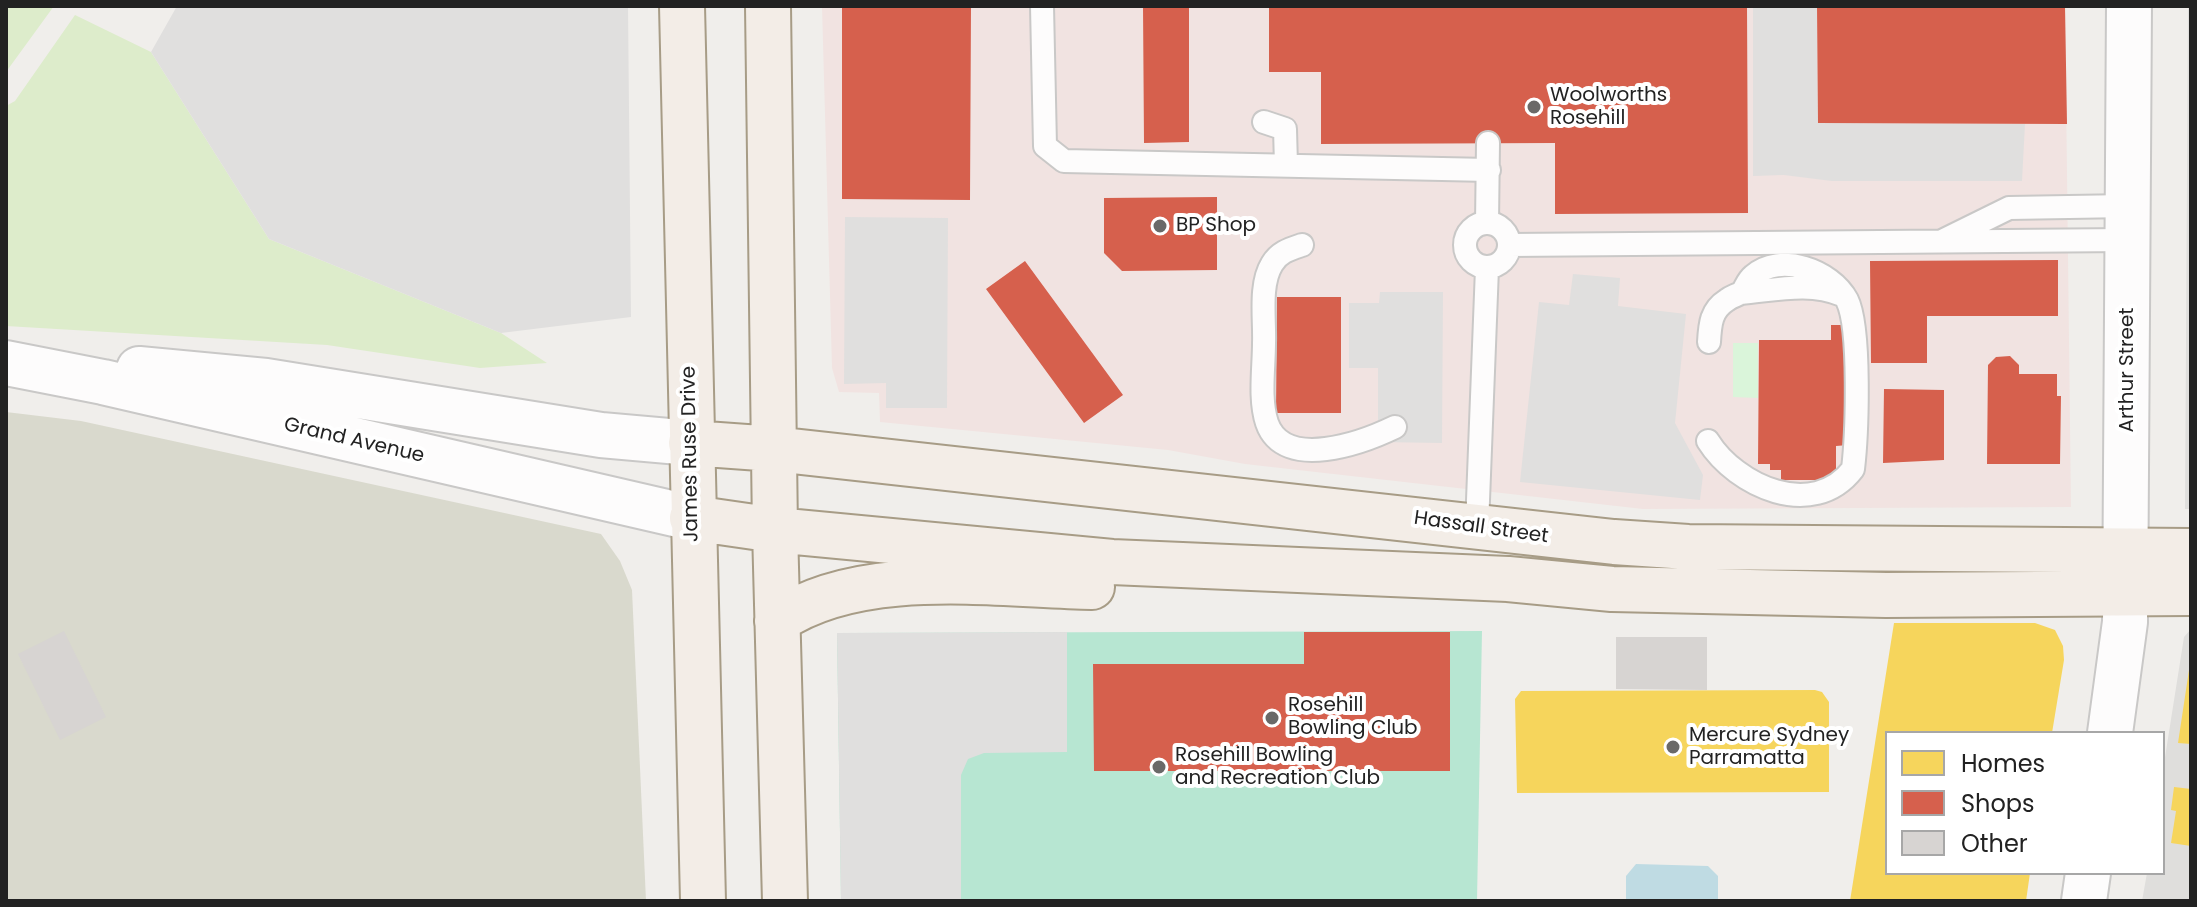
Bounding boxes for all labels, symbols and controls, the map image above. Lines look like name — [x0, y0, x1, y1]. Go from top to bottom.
place label: Woolworths Rosehill — [1550, 84, 1667, 131]
marker: Woolworths Rosehill — [1525, 98, 1543, 116]
place label: BP Shop — [1176, 214, 1256, 238]
marker: BP Shop — [1151, 217, 1169, 235]
street label: Arthur Street — [2116, 307, 2140, 433]
street label: James Ruse Drive — [677, 366, 705, 542]
street label: Grand Avenue — [281, 413, 427, 469]
street label: Hassall Street — [1412, 507, 1550, 549]
place label: Rosehill Bowling Club — [1288, 694, 1418, 741]
marker: Rosehill Bowling Club — [1263, 709, 1281, 727]
place label: Mercure Sydney Parramatta — [1689, 724, 1849, 771]
legend — [1885, 731, 2165, 875]
marker: Mercure Sydney Parramatta — [1664, 738, 1682, 756]
place label: Rosehill Bowling and Recreation Club — [1175, 744, 1380, 791]
text: Homes — [1961, 747, 2045, 780]
marker: Rosehill Bowling and Recreation Club — [1150, 758, 1168, 776]
text: Shops — [1961, 787, 2035, 820]
text: Other — [1961, 827, 2028, 860]

